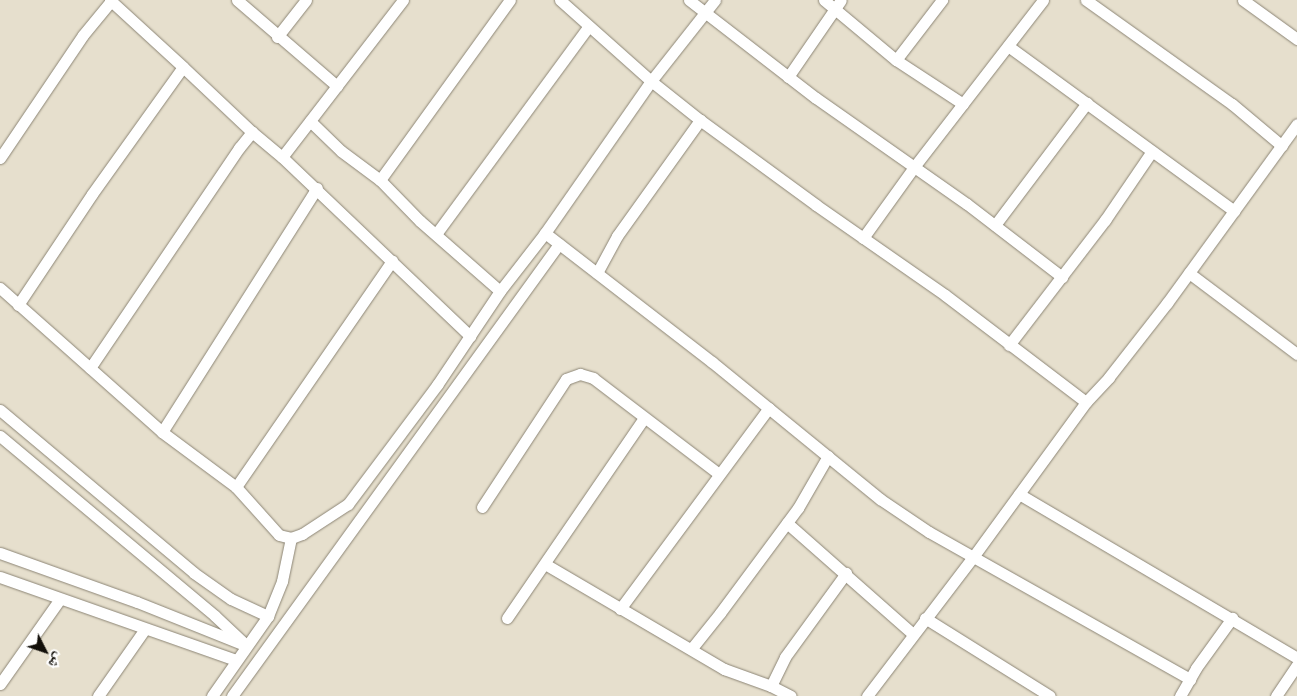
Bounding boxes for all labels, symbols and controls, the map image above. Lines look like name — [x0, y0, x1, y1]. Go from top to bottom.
north arrow — [20, 626, 70, 676]
text: ش — [45, 650, 67, 672]

